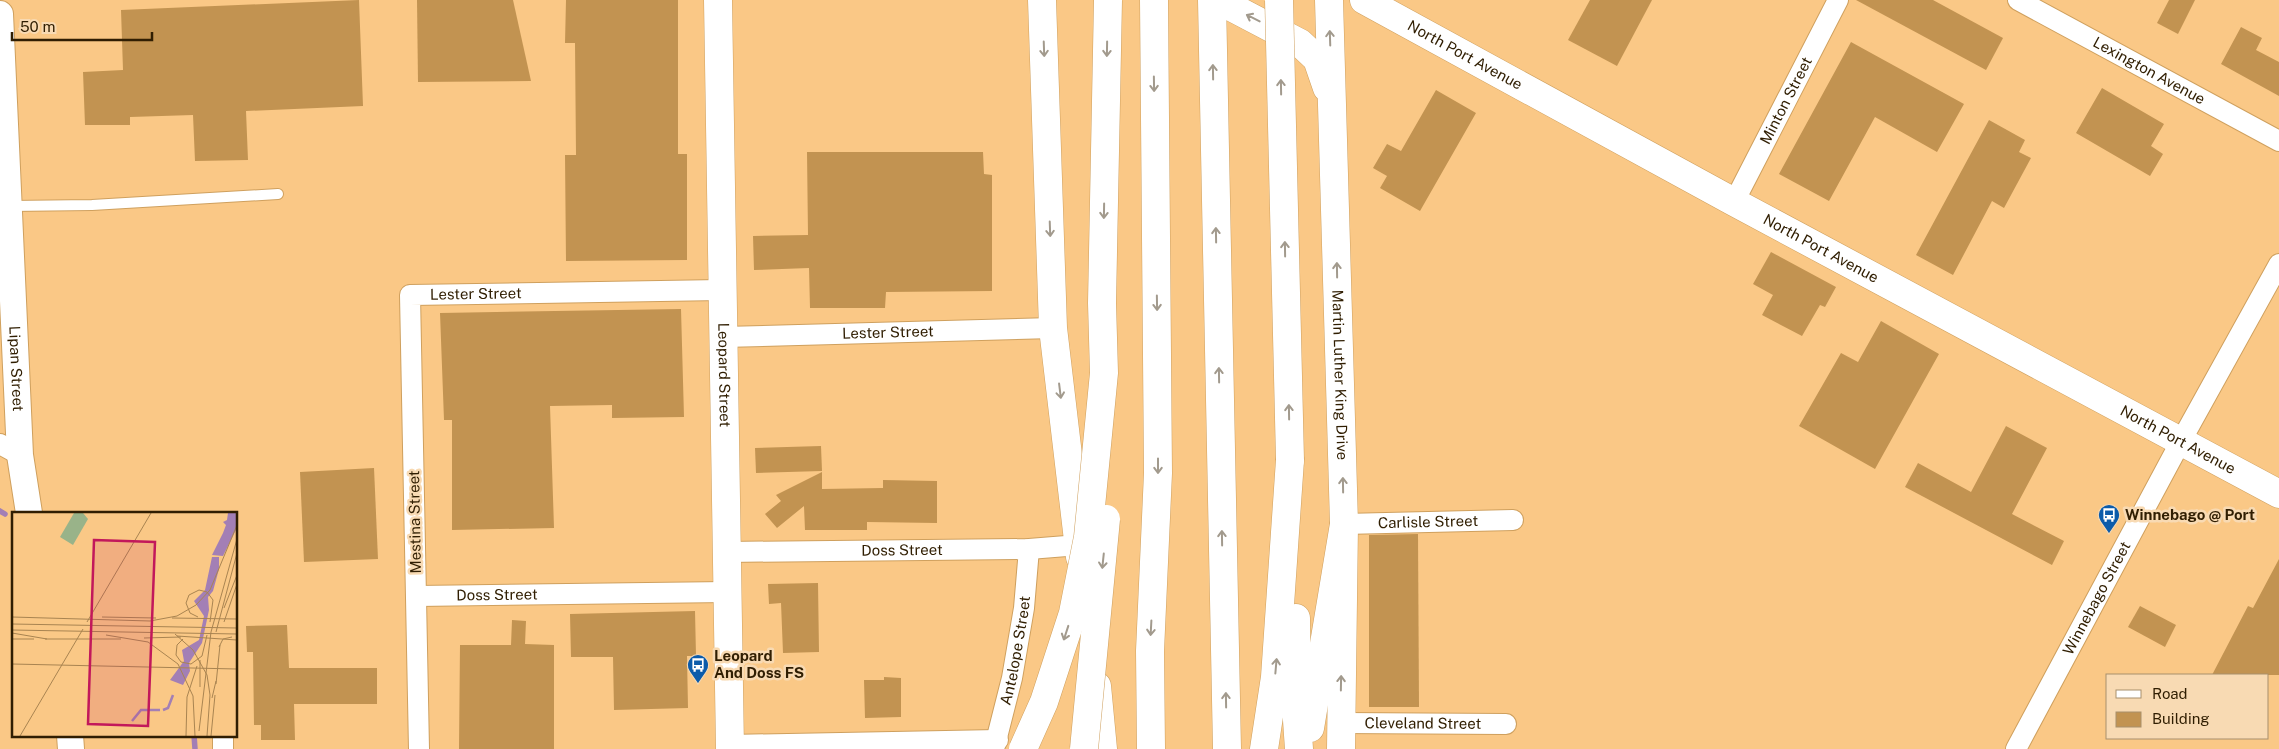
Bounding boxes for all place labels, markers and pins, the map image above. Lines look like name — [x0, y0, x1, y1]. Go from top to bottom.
bus stop icon: Winnebago @ Port — [2097, 503, 2121, 534]
place label: Winnebago @ Port — [2125, 506, 2255, 523]
place label: Leopard And Doss FS — [714, 647, 804, 681]
bus stop icon: Leopard And Doss FS — [686, 653, 710, 684]

